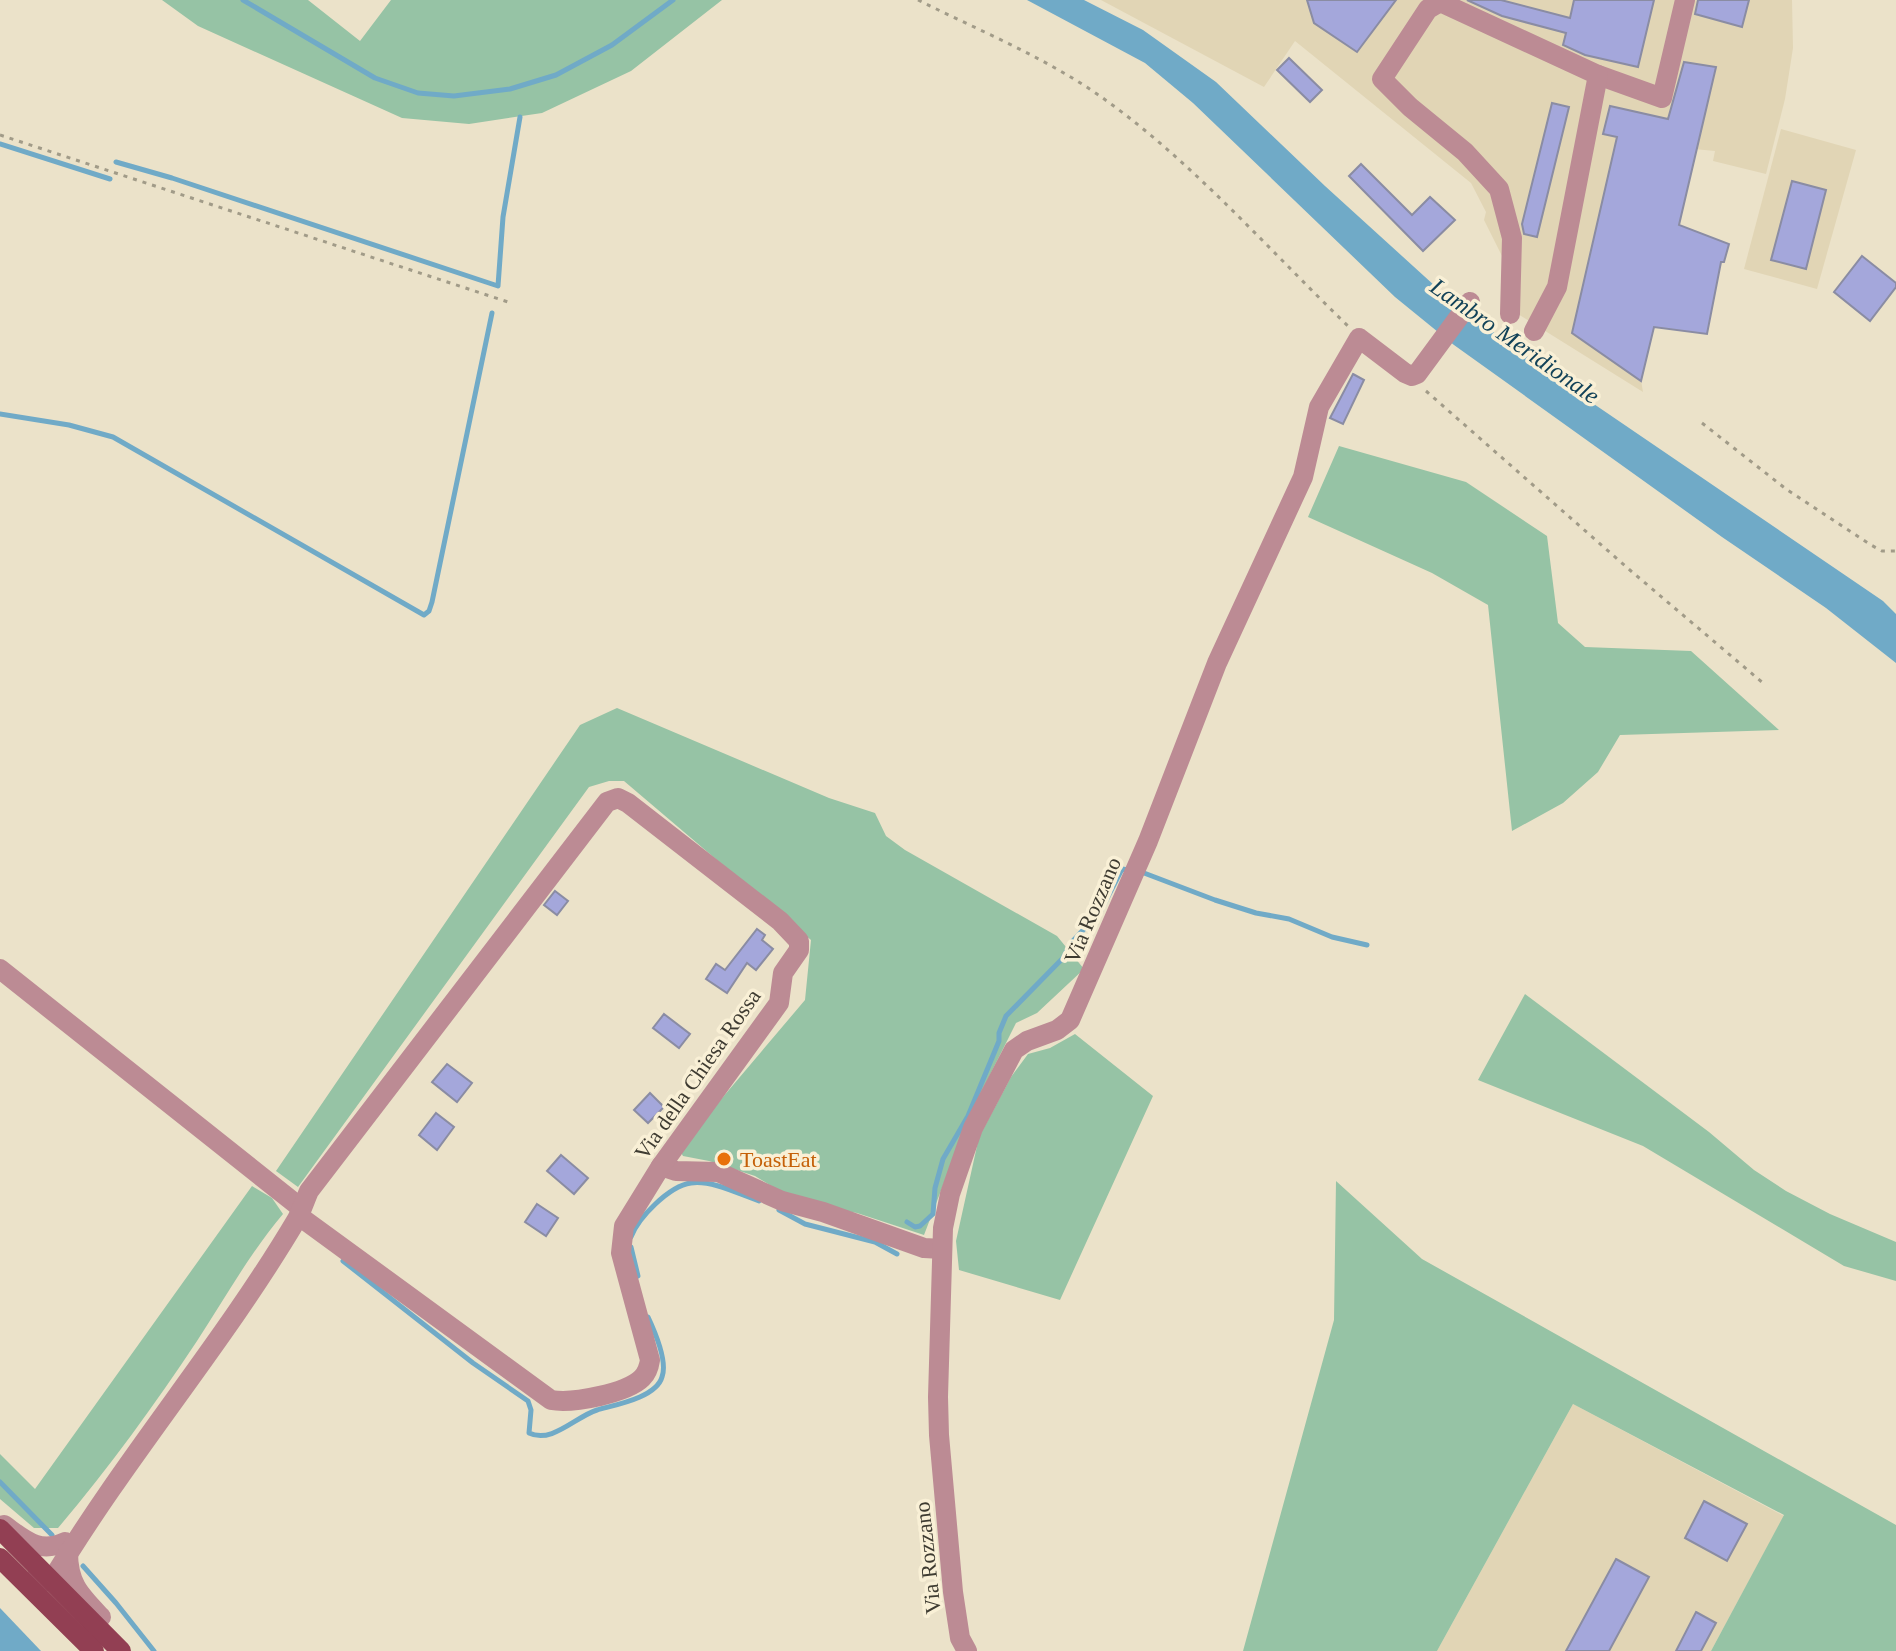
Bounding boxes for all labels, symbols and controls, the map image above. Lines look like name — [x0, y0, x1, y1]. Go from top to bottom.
water label: Lambro Meridionale — [1425, 272, 1605, 409]
street label: Via Rozzano — [1059, 853, 1126, 967]
street label: Via della Chiesa Rossa — [629, 984, 766, 1164]
place label: ToastEat — [740, 1147, 817, 1172]
marker: ToastEat — [715, 1150, 733, 1168]
street label: Via Rozzano — [909, 1500, 946, 1615]

